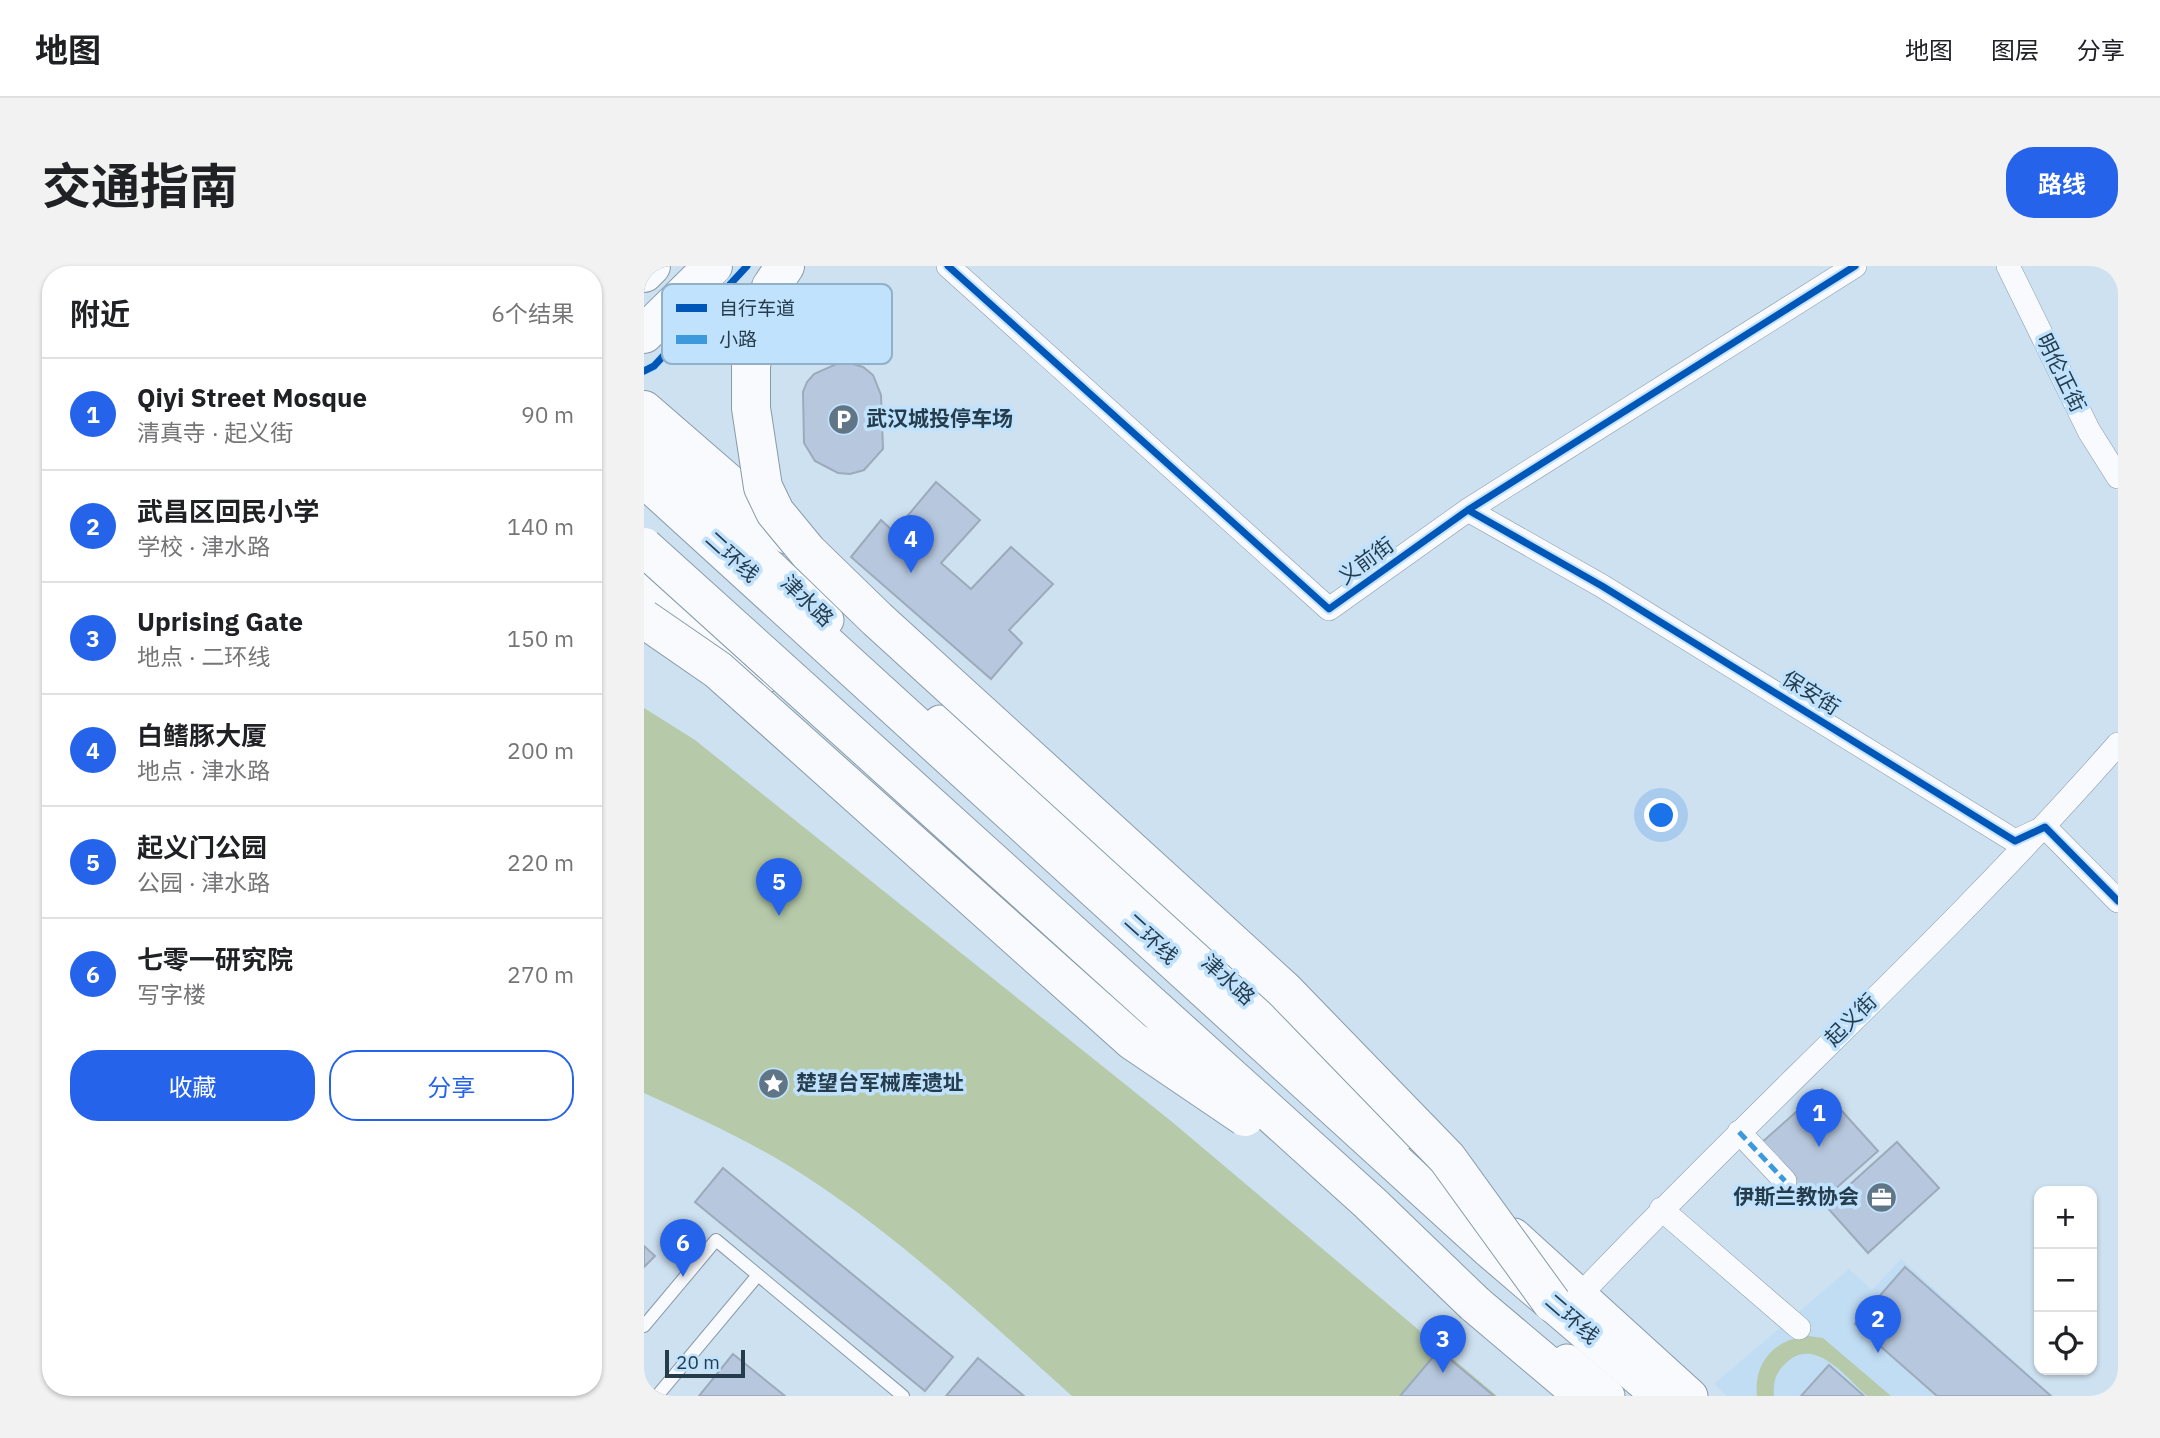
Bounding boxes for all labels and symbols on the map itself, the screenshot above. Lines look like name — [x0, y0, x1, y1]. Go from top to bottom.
legend — [662, 284, 892, 364]
text: 自行车道 — [719, 296, 795, 320]
text: 小路 — [719, 327, 757, 351]
street label: 明伦正街 — [2031, 329, 2093, 416]
parking icon: 武汉城投停车场 — [826, 402, 860, 436]
place label: 武汉城投停车场 — [866, 404, 1013, 432]
pin: 4 — [888, 515, 934, 573]
street label: 二环线 — [700, 525, 765, 588]
street label: 义前街 — [1332, 530, 1399, 590]
street label: 津水路 — [775, 568, 840, 632]
street label: 保安街 — [1777, 664, 1846, 721]
your location — [1644, 798, 1678, 832]
pin: 5 — [756, 858, 802, 916]
street label: 二环线 — [1119, 907, 1184, 970]
street label: 津水路 — [1196, 948, 1261, 1011]
street label: 起义街 — [1818, 987, 1882, 1051]
place icon: 楚望台军械库遗址 — [756, 1066, 790, 1100]
place label: 楚望台军械库遗址 — [796, 1068, 964, 1096]
pin: 1 — [1796, 1089, 1842, 1147]
office icon: 伊斯兰教协会 — [1865, 1180, 1899, 1214]
place label: 伊斯兰教协会 — [1733, 1182, 1859, 1210]
pin: 6 — [660, 1219, 706, 1277]
street label: 二环线 — [1540, 1287, 1606, 1349]
pin: 2 — [1855, 1295, 1901, 1353]
pin: 3 — [1420, 1315, 1466, 1373]
scale bar — [665, 1347, 746, 1379]

